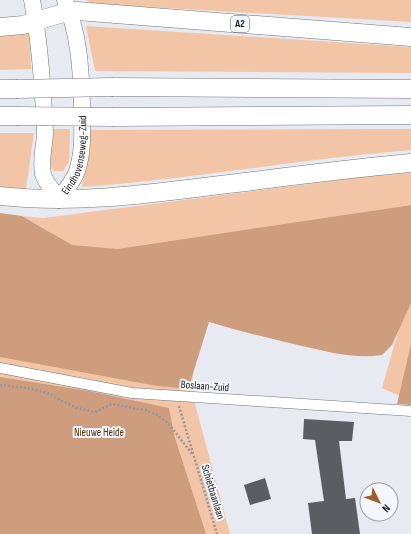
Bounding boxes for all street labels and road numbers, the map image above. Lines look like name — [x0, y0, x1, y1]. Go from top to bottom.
road number: A2 — [231, 16, 249, 32]
street label: Eindhovenseweg-Zuid — [58, 115, 89, 197]
street label: Boslaan-Zuid — [180, 378, 230, 394]
street label: Schietbaanlaan — [199, 463, 228, 521]

